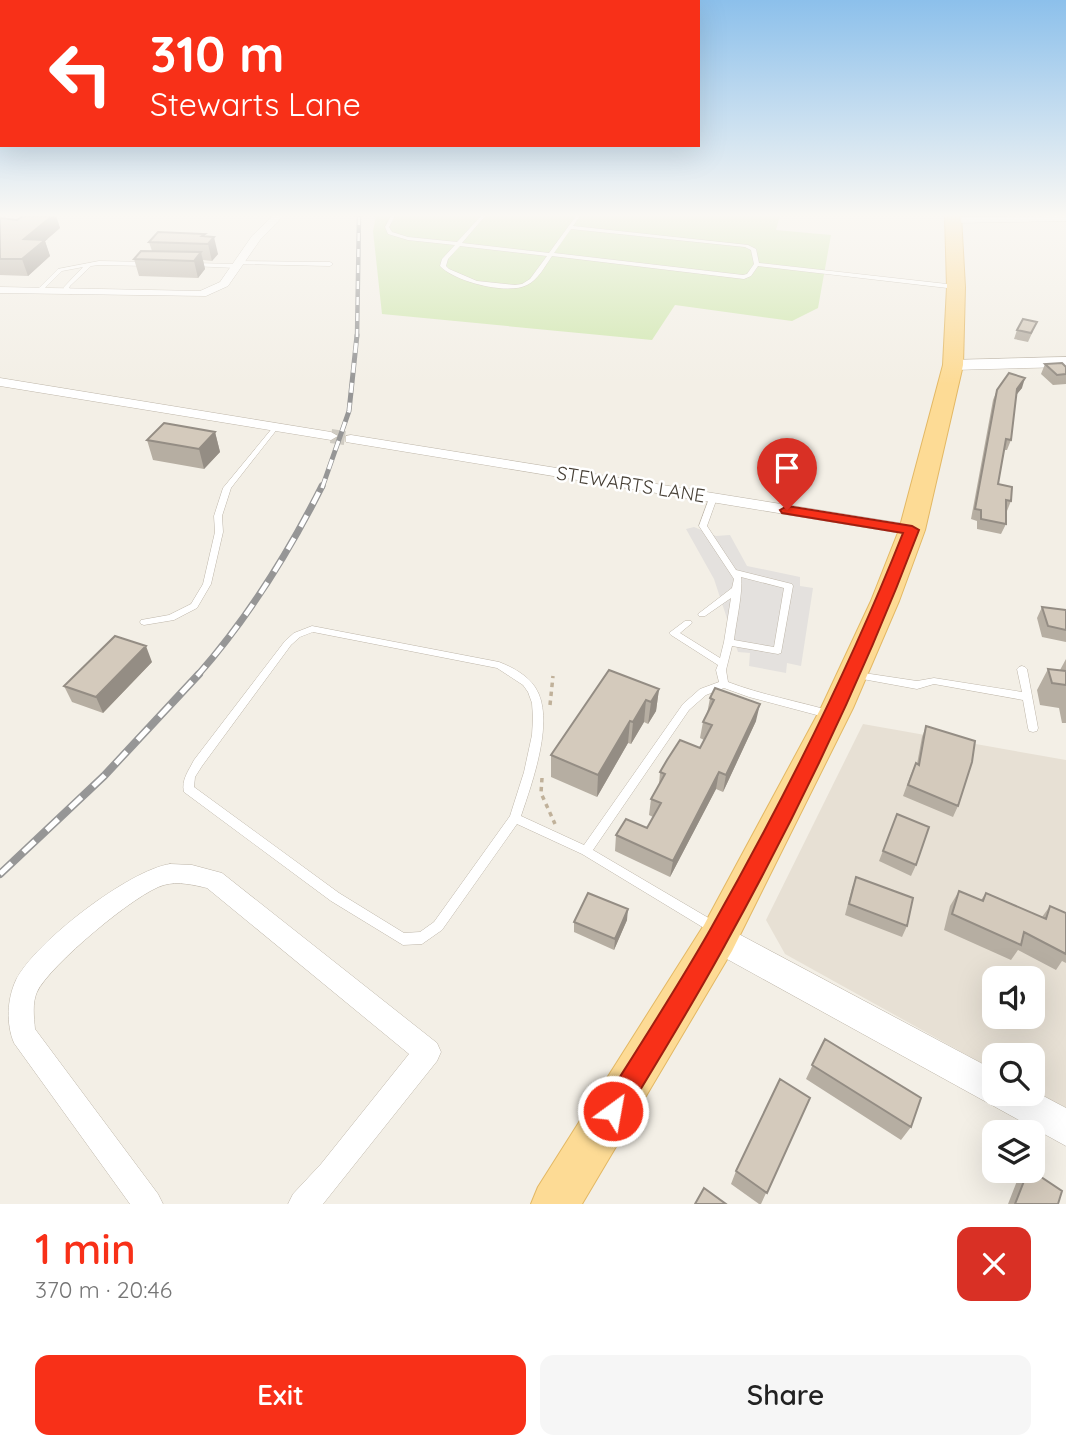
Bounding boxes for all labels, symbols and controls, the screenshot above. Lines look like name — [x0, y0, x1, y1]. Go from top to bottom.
text: 310 m — [150, 23, 284, 84]
icon: left — [35, 28, 126, 119]
text: Stewarts Lane — [150, 84, 361, 124]
pin — [757, 438, 817, 510]
icon: arrive — [768, 449, 806, 487]
street label: STEWARTS LANE — [555, 460, 707, 508]
map controls — [982, 966, 1045, 1183]
button: sound — [982, 966, 1045, 1029]
button: search — [982, 1043, 1045, 1106]
position arrow — [576, 1074, 650, 1148]
button: layers — [982, 1120, 1045, 1183]
text: 1 min — [35, 1222, 136, 1275]
button: close — [957, 1227, 1031, 1301]
text: 370 m · 20:46 — [35, 1275, 172, 1304]
button: Exit — [35, 1355, 526, 1435]
button: Share — [540, 1355, 1031, 1435]

